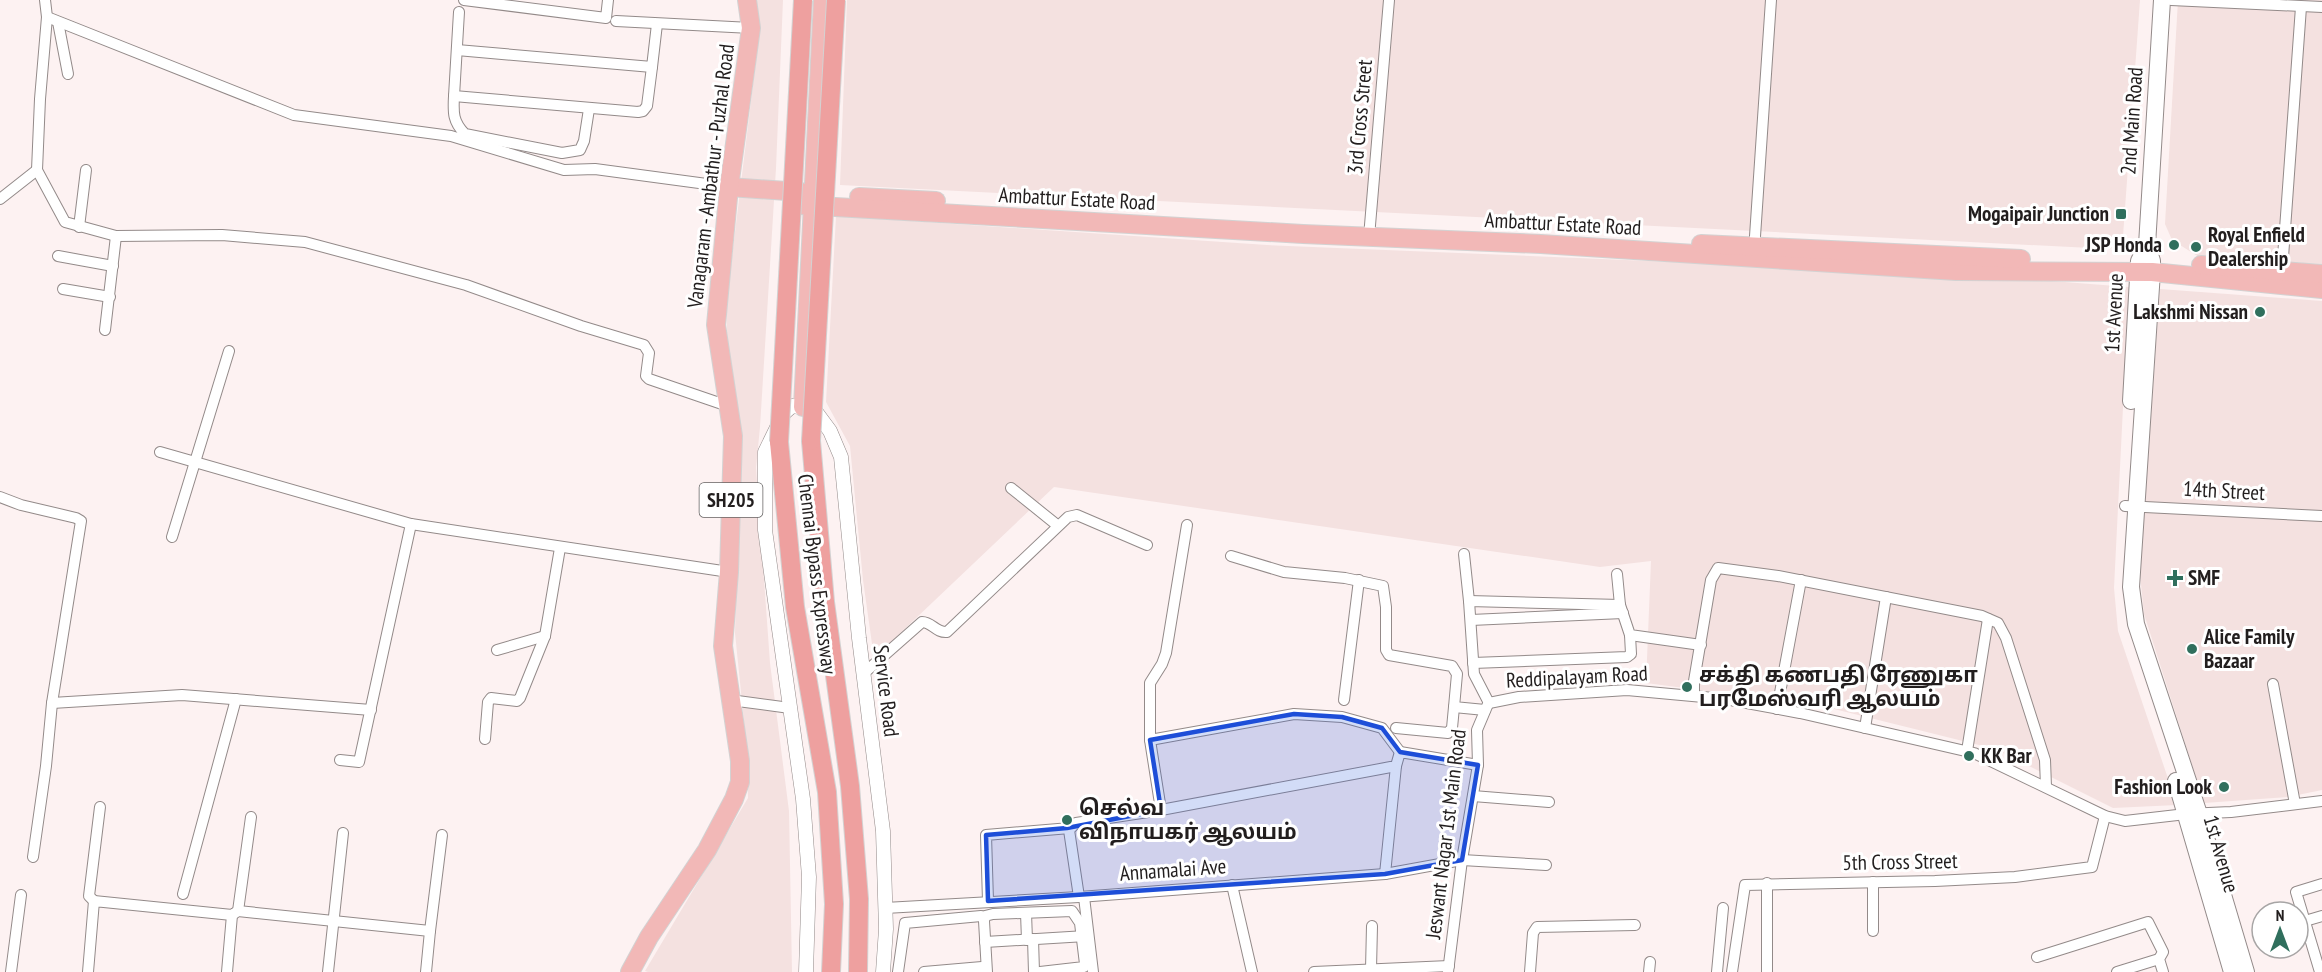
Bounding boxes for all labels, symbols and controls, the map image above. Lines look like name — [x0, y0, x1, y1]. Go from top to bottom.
street label: Vanagaram - Ambathur - Puzhal Road — [681, 42, 740, 311]
street label: 3rd Cross Street — [1341, 58, 1378, 175]
street label: 2nd Main Road — [2114, 66, 2149, 176]
street label: Ambattur Estate Road — [998, 181, 1156, 216]
place label: Mogaipair Junction — [1968, 200, 2109, 227]
street label: Ambattur Estate Road — [1484, 206, 1642, 241]
marker: Mogaipair Junction — [2114, 207, 2128, 221]
place label: Royal Enfield Dealership — [2208, 221, 2305, 272]
place label: JSP Honda — [2084, 231, 2162, 258]
marker: JSP Honda — [2167, 238, 2181, 252]
marker: Royal Enfield Dealership — [2189, 240, 2203, 254]
street label: 1st Avenue — [2098, 273, 2129, 353]
place label: Lakshmi Nissan — [2133, 298, 2248, 325]
marker: Lakshmi Nissan — [2253, 305, 2267, 319]
street label: Chennai Bypass Expressway — [792, 472, 843, 676]
street label: 14th Street — [2182, 475, 2266, 506]
road number: SH205 — [700, 483, 762, 517]
place label: SMF — [2188, 564, 2220, 591]
marker: SMF — [2166, 569, 2184, 587]
place label: Alice Family Bazaar — [2203, 623, 2295, 674]
marker: Alice Family Bazaar — [2185, 642, 2199, 656]
street label: Service Road — [867, 644, 906, 738]
street label: Reddipalayam Road — [1505, 659, 1648, 694]
place label: சக்தி கணபதி ரேணுகா பரமேஸ்வரி ஆலயம் — [1699, 661, 1978, 713]
marker: சக்தி கணபதி ரேணுகா பரமேஸ்வரி ஆலயம் — [1680, 680, 1694, 694]
street label: Jeswant Nagar 1st Main Road — [1419, 728, 1472, 941]
place label: KK Bar — [1981, 742, 2033, 769]
marker: KK Bar — [1962, 749, 1976, 763]
place label: Fashion Look — [2114, 773, 2212, 800]
marker: Fashion Look — [2217, 780, 2231, 794]
place label: செல்வ விநாயகர் ஆலயம் — [1079, 794, 1297, 846]
street label: 1st Avenue — [2198, 812, 2245, 896]
marker: செல்வ விநாயகர் ஆலயம் — [1060, 813, 1074, 827]
street label: 5th Cross Street — [1842, 847, 1958, 876]
street label: Annamalai Ave — [1119, 852, 1227, 887]
north arrow — [2250, 900, 2310, 960]
text: N — [2276, 905, 2284, 925]

